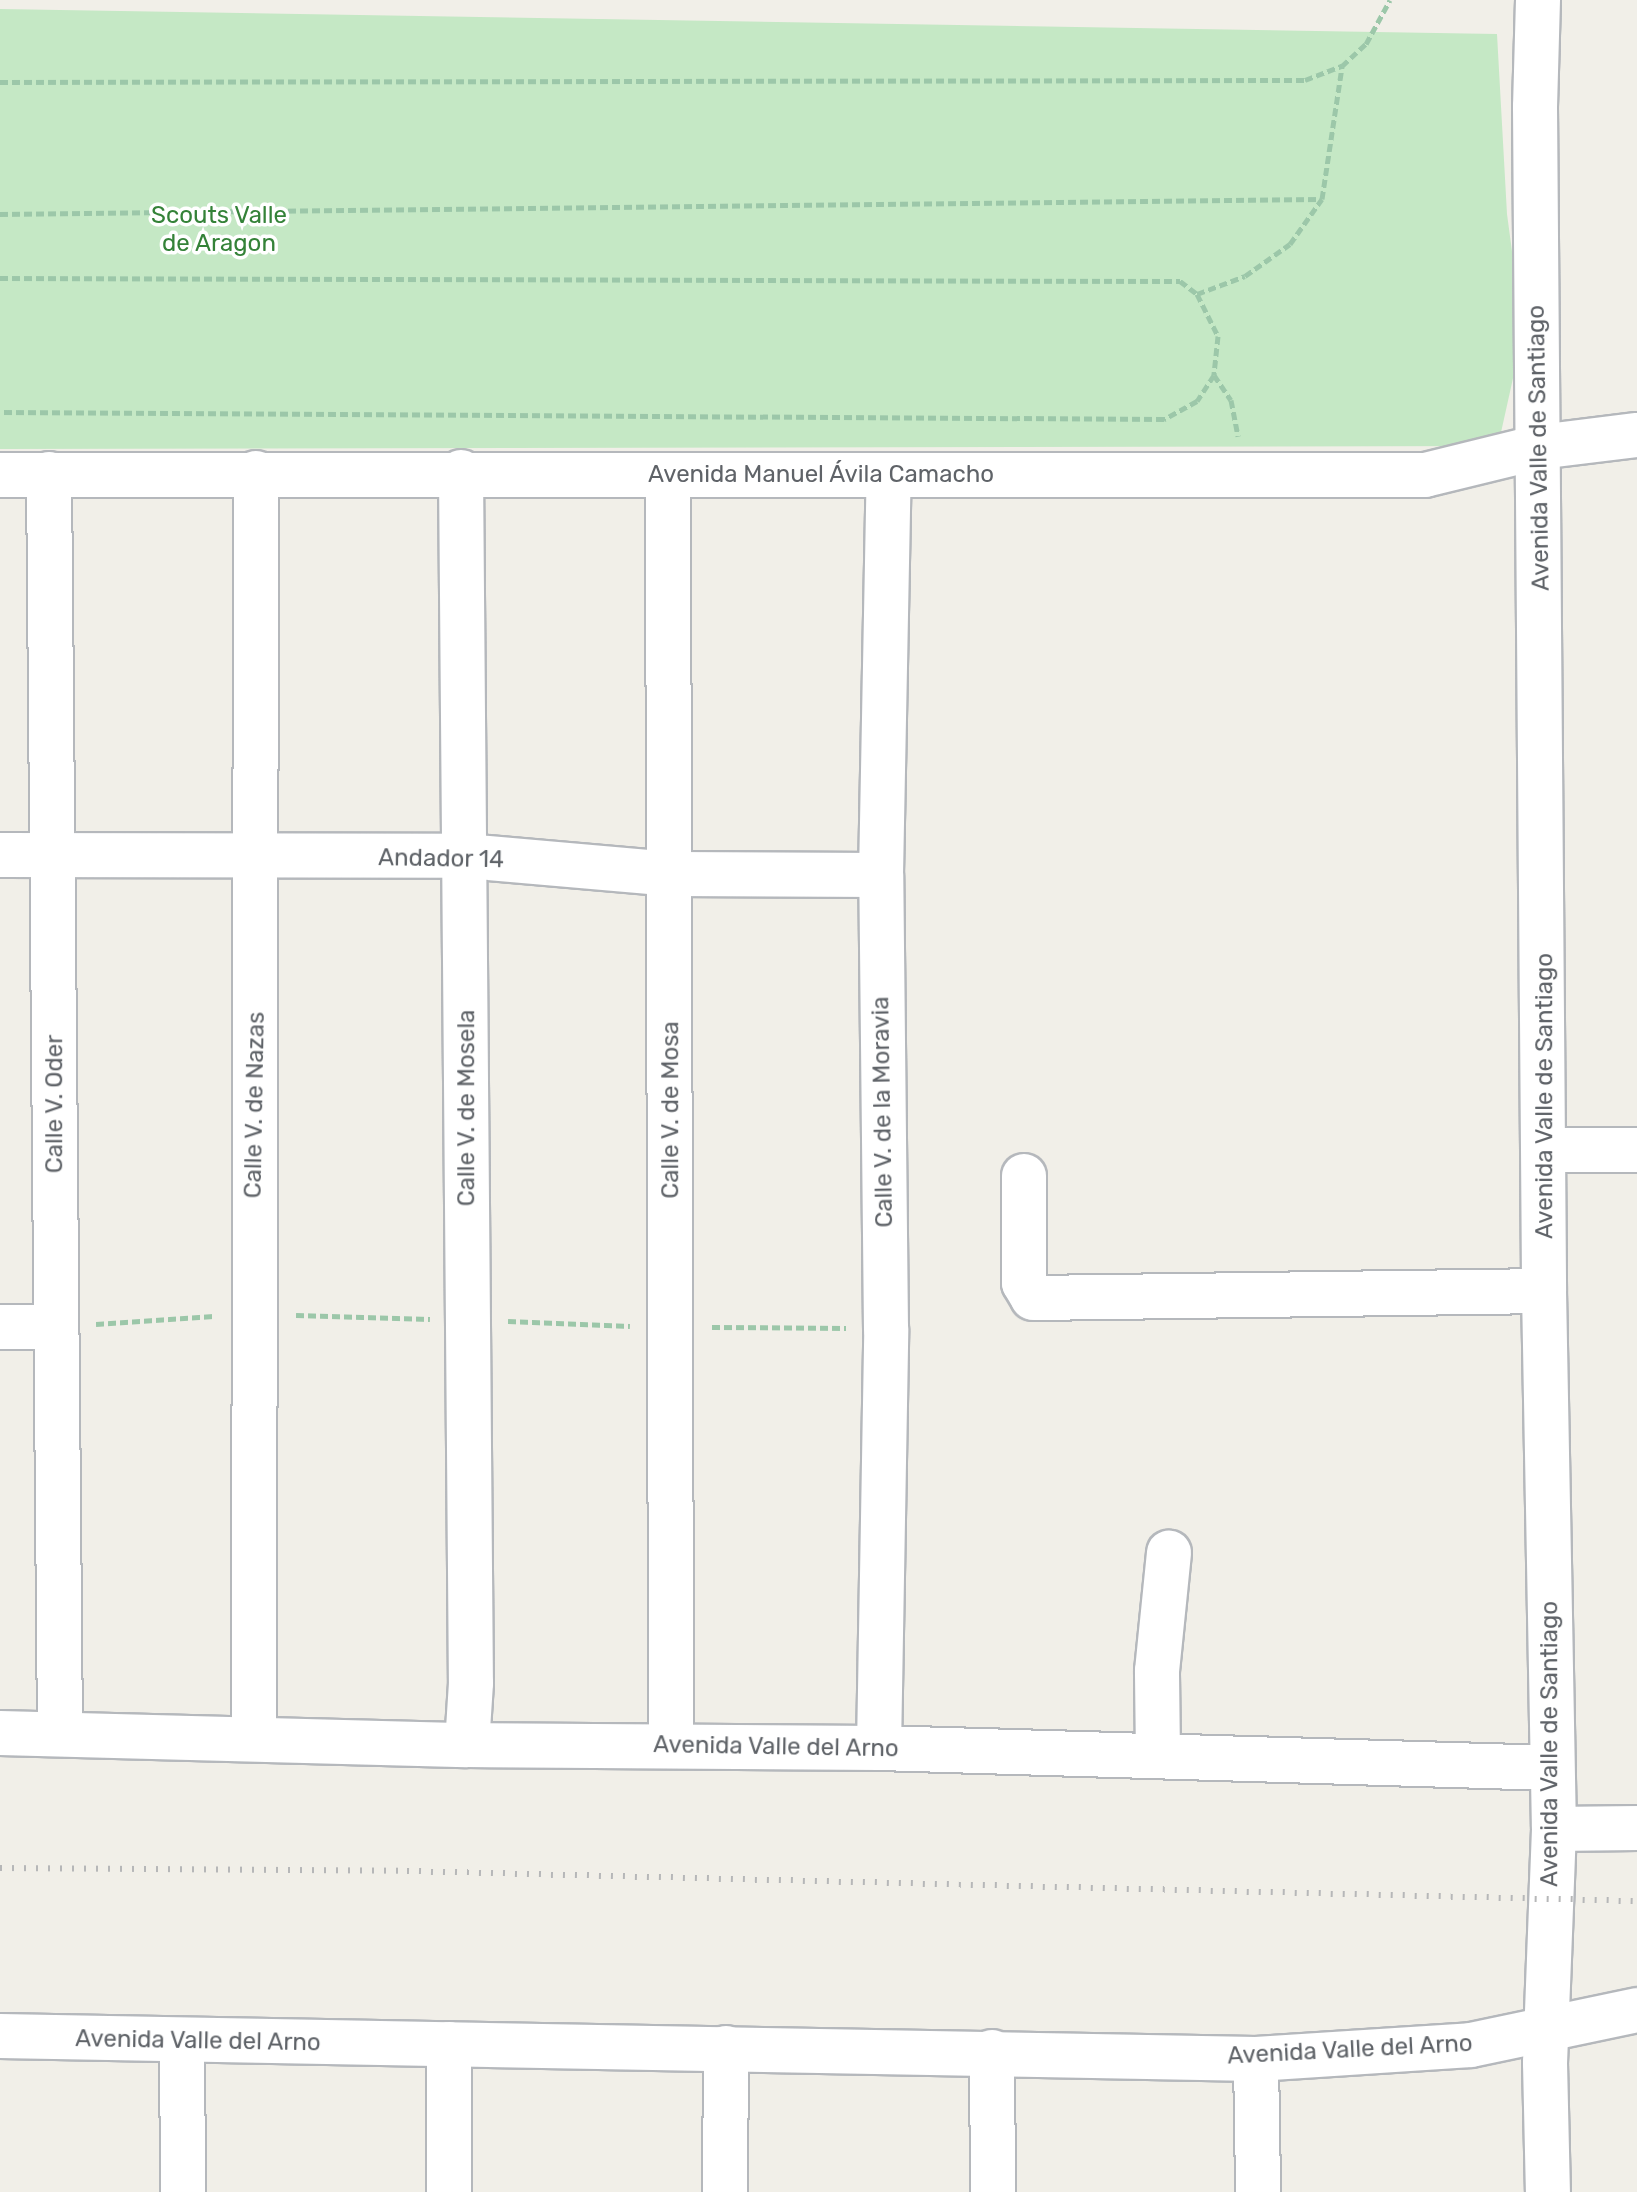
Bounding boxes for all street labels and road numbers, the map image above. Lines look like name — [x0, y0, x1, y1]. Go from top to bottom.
street label: Avenida Valle de Santiago — [1522, 304, 1556, 592]
street label: Avenida Manuel Ávila Camacho — [648, 461, 994, 489]
street label: Andador 14 — [378, 843, 504, 875]
street label: Avenida Valle de Santiago — [1531, 953, 1559, 1239]
street label: Calle V. de la Moravia — [867, 996, 899, 1228]
street label: Calle V. de Mosela — [453, 1009, 481, 1207]
street label: Calle V. de Nazas — [239, 1011, 271, 1199]
street label: Calle V. de Mosa — [657, 1021, 685, 1199]
street label: Calle V. Oder — [41, 1034, 69, 1174]
street label: Avenida Valle de Santiago — [1536, 1601, 1564, 1887]
street label: Avenida Valle del Arno — [652, 1730, 900, 1764]
street label: Avenida Valle del Arno — [74, 2024, 322, 2058]
street label: Avenida Valle del Arno — [1226, 2029, 1474, 2071]

